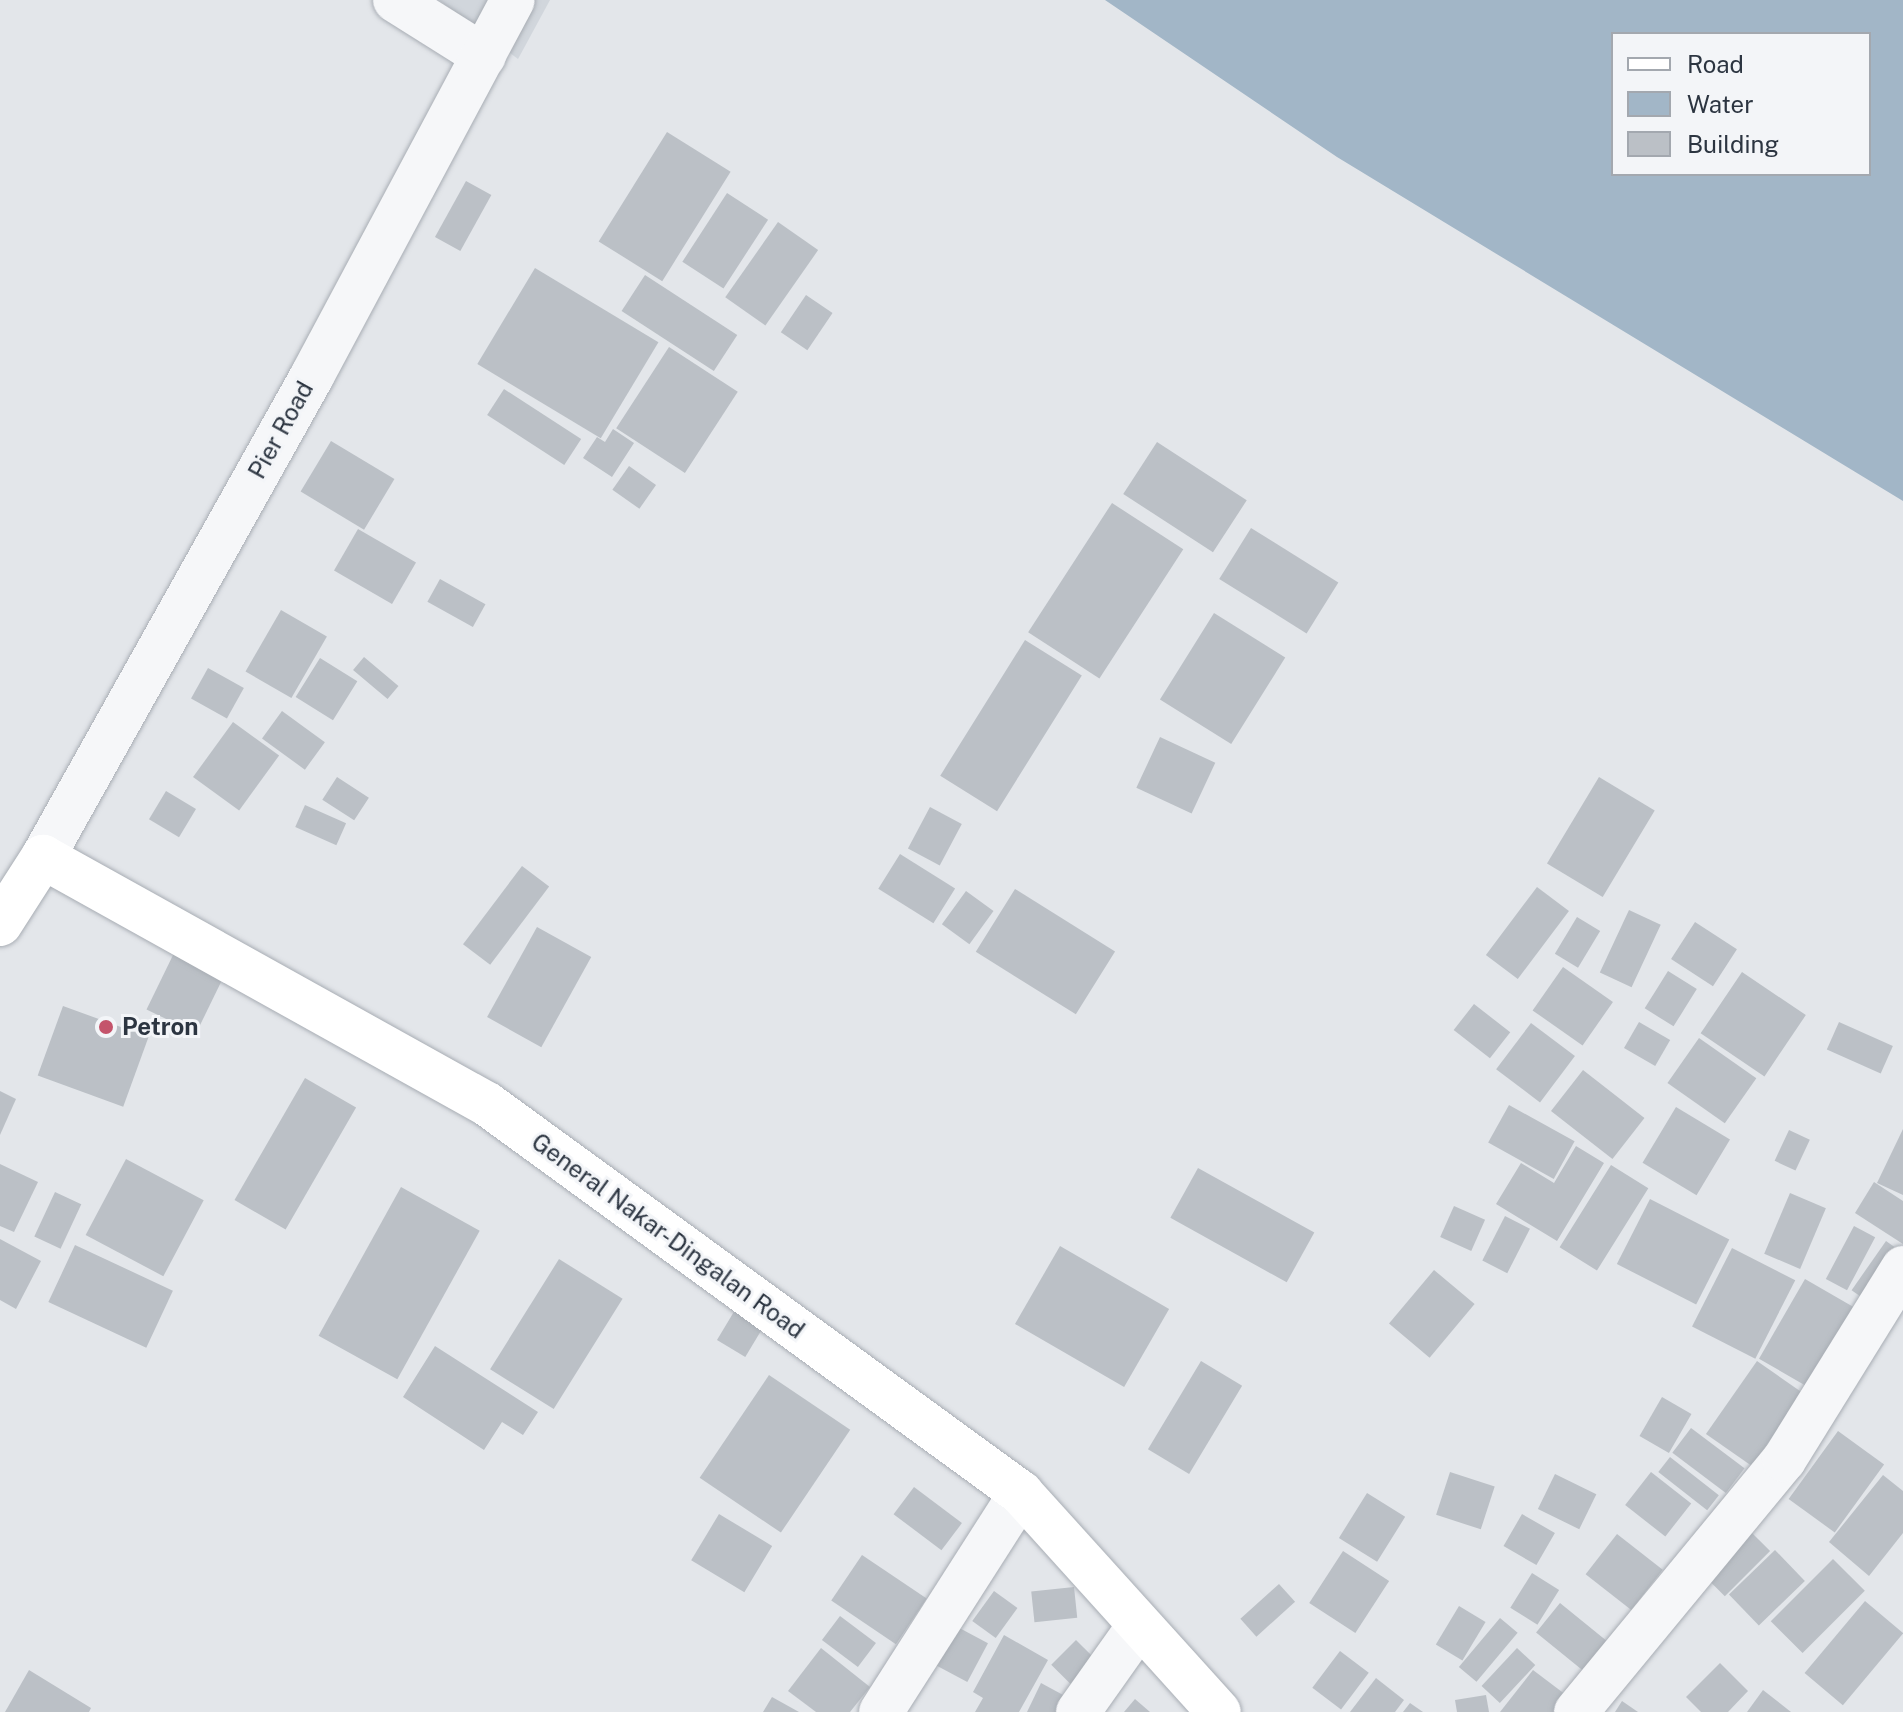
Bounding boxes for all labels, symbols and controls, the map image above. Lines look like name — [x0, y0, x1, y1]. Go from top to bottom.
legend — [1611, 32, 1871, 176]
text: Road — [1687, 50, 1744, 78]
text: Water — [1687, 90, 1754, 118]
text: Building — [1687, 130, 1779, 158]
street label: Pier Road — [243, 376, 319, 484]
place label: Petron — [122, 1013, 199, 1041]
marker: Petron — [97, 1018, 115, 1036]
street label: General Nakar-Dingalan Road — [526, 1127, 810, 1345]

